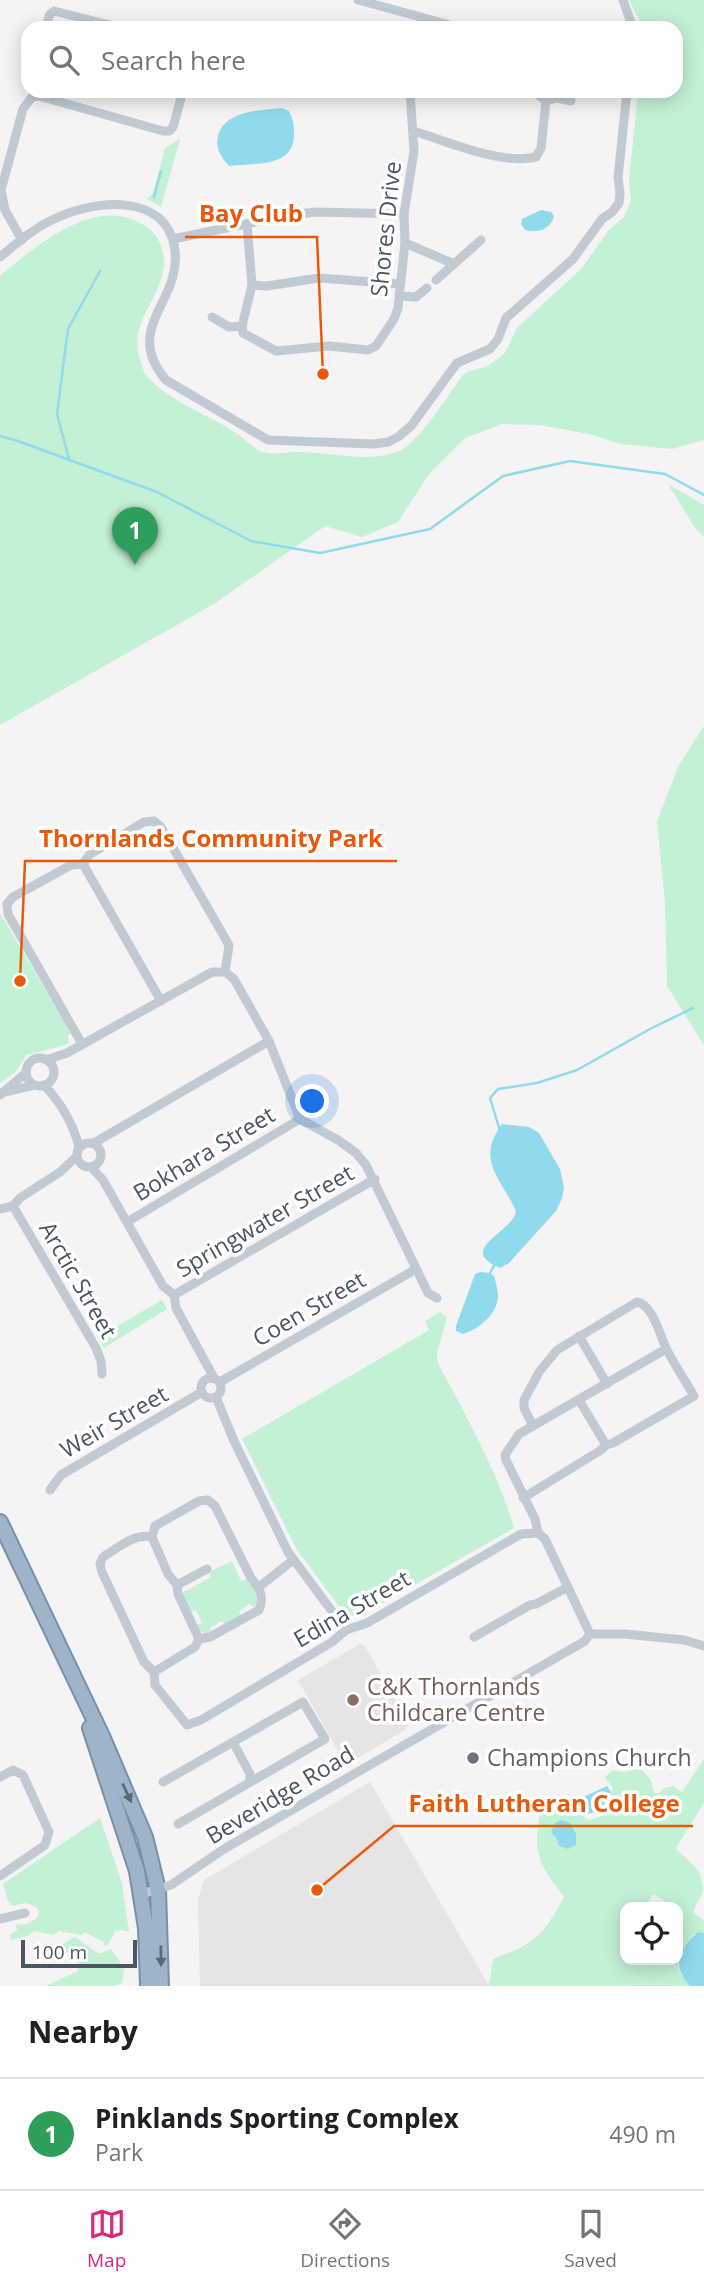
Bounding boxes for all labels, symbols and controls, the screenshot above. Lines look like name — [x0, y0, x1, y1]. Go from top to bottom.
search box — [21, 21, 683, 98]
icon: search — [45, 41, 83, 79]
text: Search here — [101, 42, 246, 78]
street label: Shores Drive — [362, 160, 408, 298]
callout: Bay Club — [185, 192, 317, 237]
text: Bay Club — [199, 196, 303, 229]
pin: 1 — [112, 507, 158, 565]
callout: Thornlands Community Park — [25, 816, 397, 861]
text: Thornlands Community Park — [39, 821, 383, 854]
your location — [295, 1084, 329, 1118]
street label: Bokhara Street — [127, 1098, 280, 1208]
street label: Springwater Street — [170, 1156, 359, 1284]
street label: Arctic Street — [32, 1215, 125, 1344]
street label: Coen Street — [246, 1263, 371, 1353]
street label: Weir Street — [54, 1377, 173, 1465]
street label: Edina Street — [287, 1562, 416, 1654]
place label: C&K Thornlands Childcare Centre — [367, 1670, 545, 1728]
marker: C&K Thornlands Childcare Centre — [345, 1692, 361, 1708]
street label: Beveridge Road — [199, 1737, 360, 1851]
place label: Champions Church — [487, 1741, 692, 1773]
marker: Champions Church — [465, 1750, 481, 1766]
callout: Faith Lutheran College — [394, 1781, 693, 1826]
one-way arrow — [121, 1783, 133, 1803]
text: Faith Lutheran College — [408, 1786, 680, 1819]
map controls — [620, 1902, 683, 1965]
button: locate — [620, 1902, 683, 1965]
scale bar — [21, 1937, 136, 1969]
text: 100 m — [32, 1939, 87, 1965]
one-way arrow — [156, 1945, 167, 1967]
text: Nearby — [28, 2011, 138, 2052]
text: Pinklands Sporting Complex — [95, 2100, 459, 2136]
text: 1 — [44, 2118, 58, 2150]
text: 490 m — [609, 2118, 676, 2150]
text: Park — [95, 2136, 143, 2168]
tab: Map — [87, 2205, 126, 2273]
tab: Directions — [300, 2205, 390, 2273]
tab: Saved — [564, 2205, 617, 2273]

